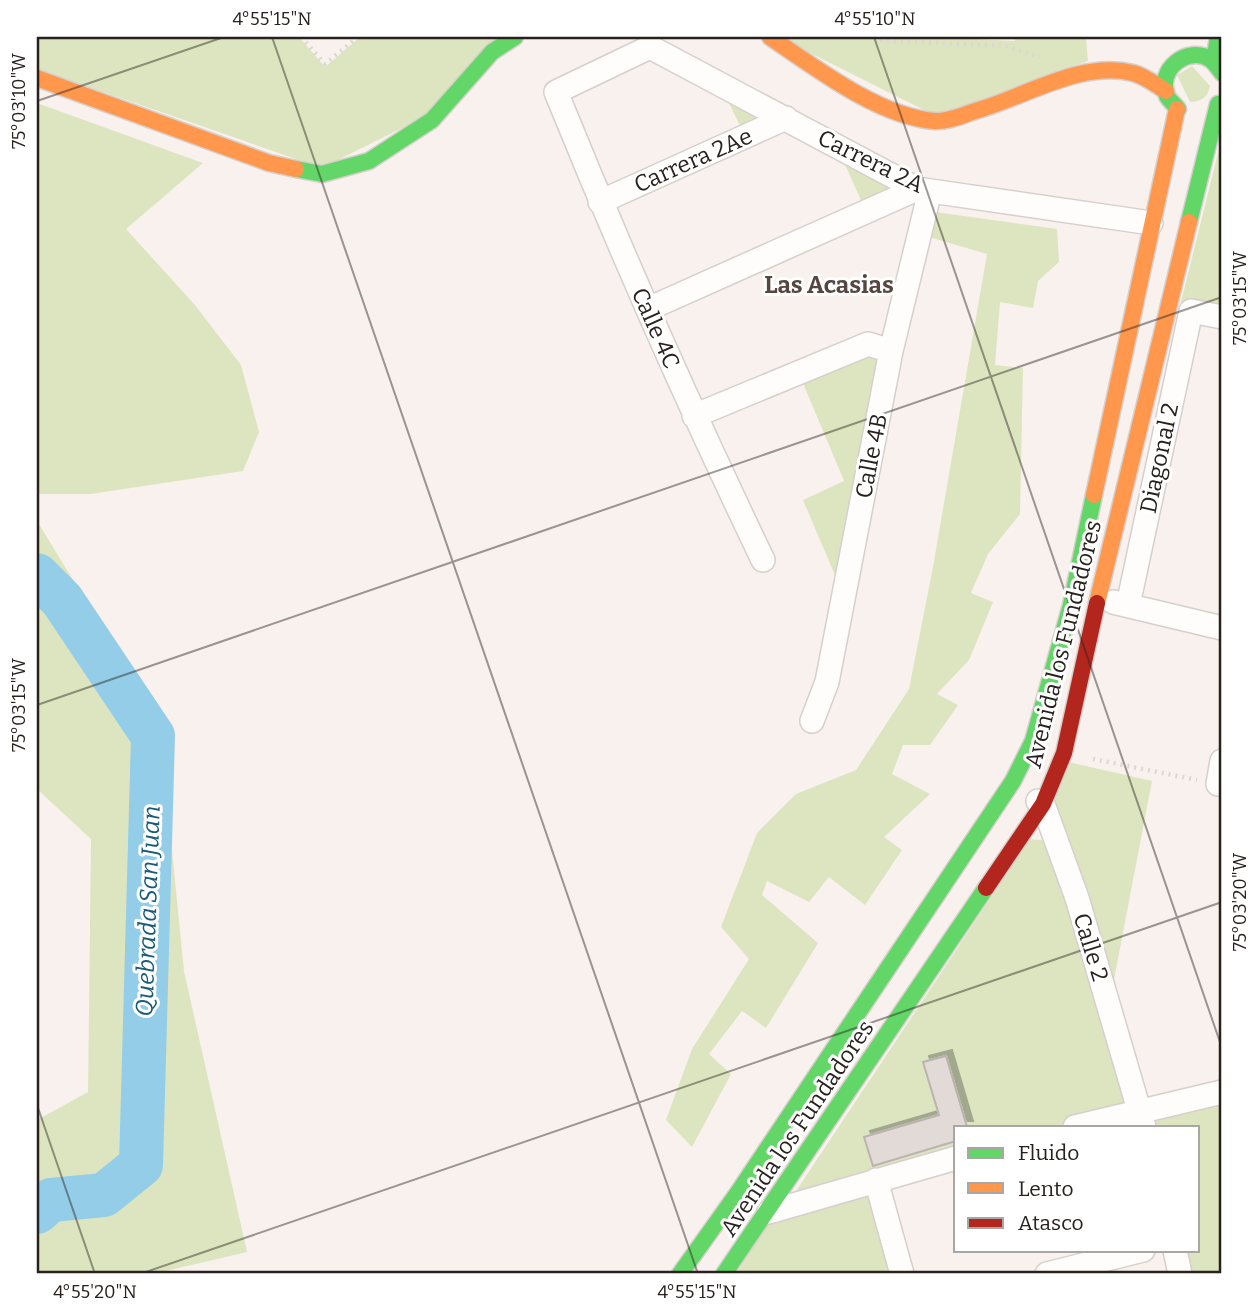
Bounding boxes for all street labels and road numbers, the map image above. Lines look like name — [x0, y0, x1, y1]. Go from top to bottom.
street label: Carrera 2Ae — [629, 121, 757, 199]
street label: Carrera 2A — [813, 123, 929, 199]
street label: Calle 4C — [626, 283, 686, 373]
street label: Diagonal 2 — [1134, 400, 1184, 516]
street label: Calle 4B — [849, 411, 893, 501]
street label: Avenida los Fundadores — [1019, 517, 1107, 771]
street label: Calle 2 — [1067, 909, 1115, 985]
street label: Avenida los Fundadores — [714, 1015, 880, 1241]

